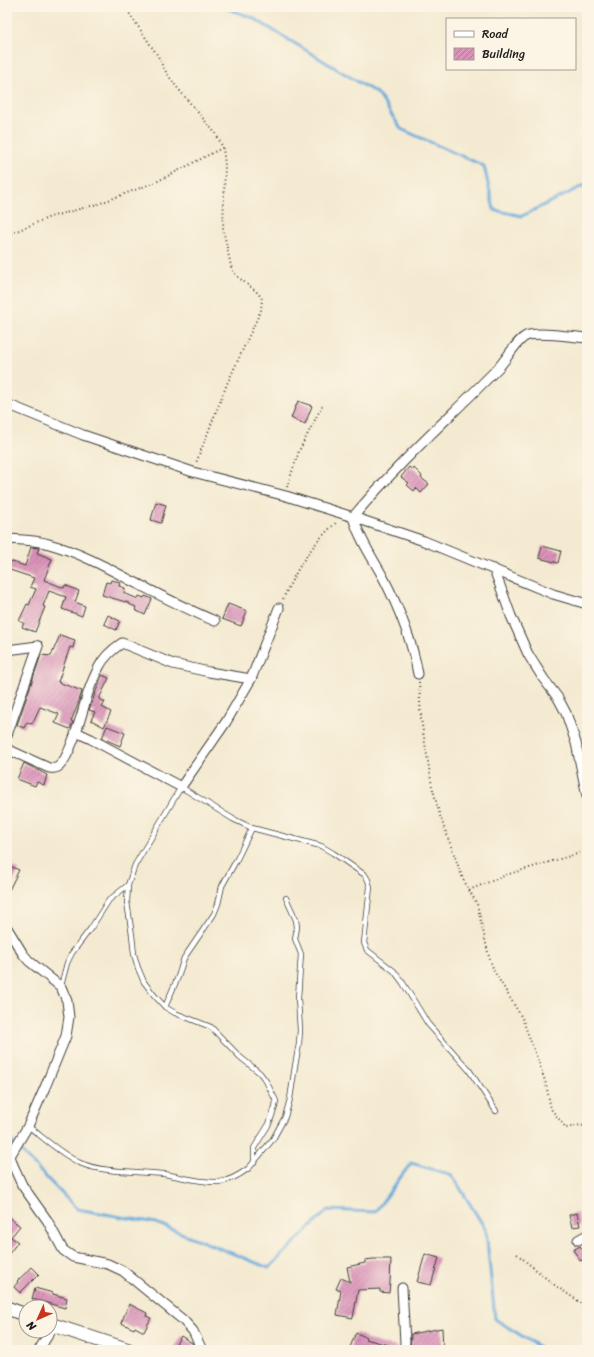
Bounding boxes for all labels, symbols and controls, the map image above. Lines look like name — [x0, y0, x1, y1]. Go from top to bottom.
legend — [446, 18, 576, 70]
text: Road — [482, 23, 509, 45]
text: Building — [482, 43, 525, 65]
north arrow — [18, 1299, 58, 1339]
text: N — [22, 1316, 41, 1336]

